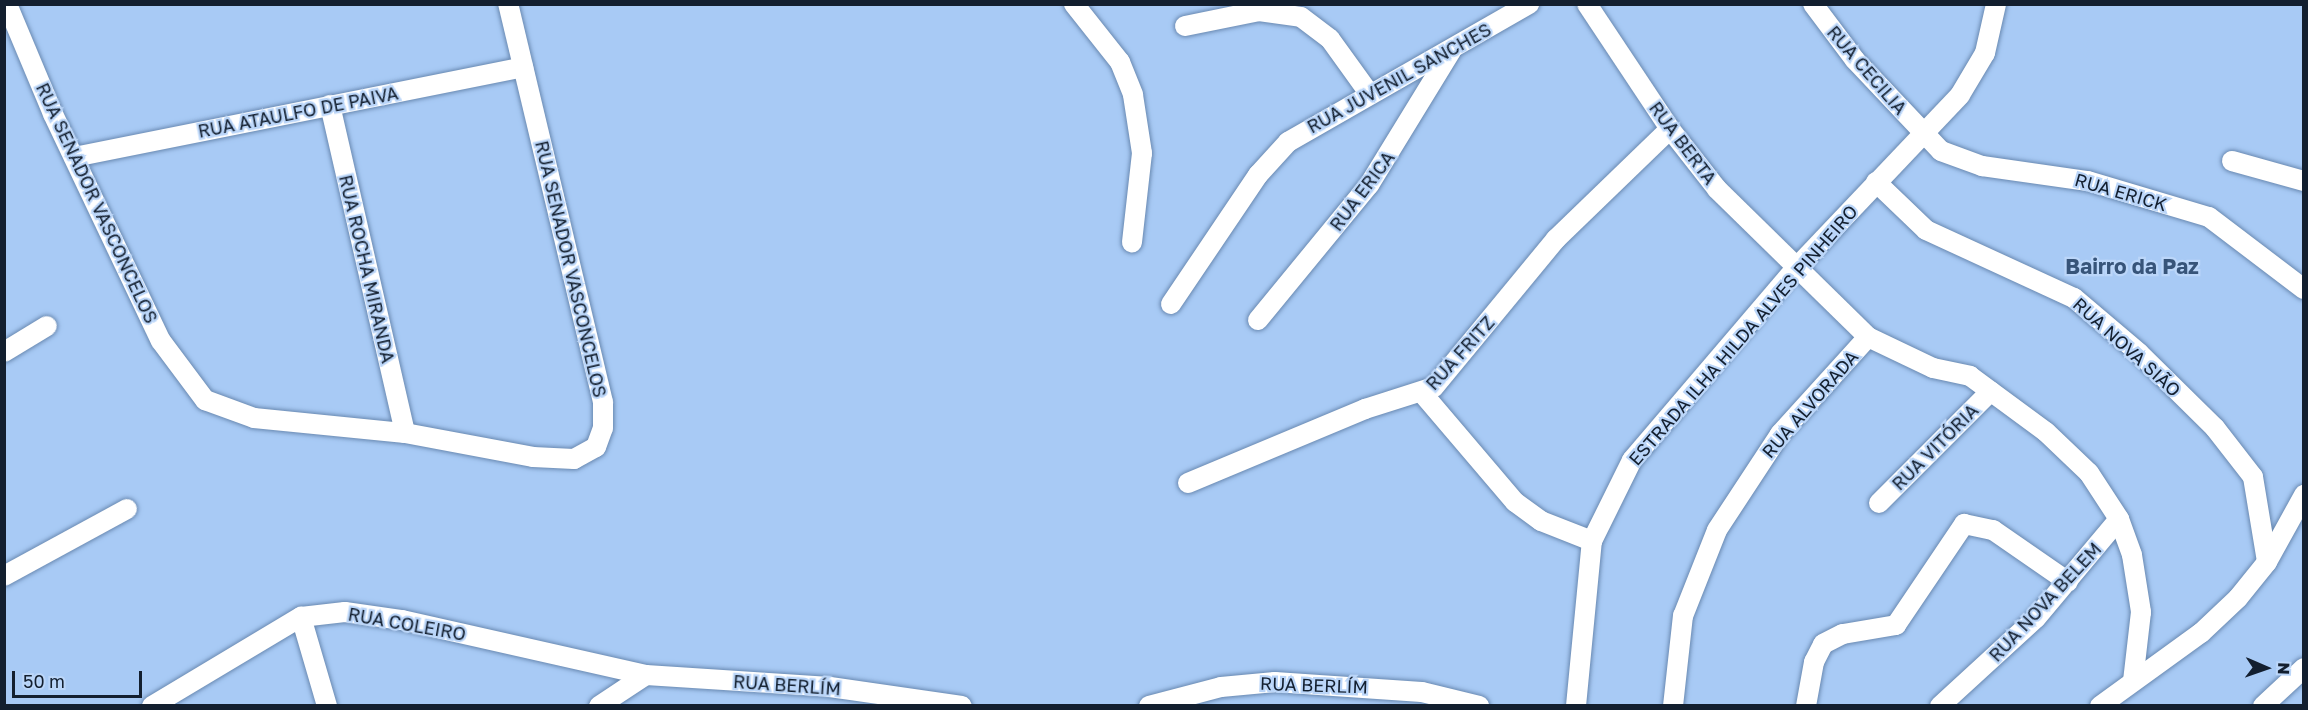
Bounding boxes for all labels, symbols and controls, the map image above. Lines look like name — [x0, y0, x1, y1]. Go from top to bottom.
street label: RUA JUVENIL SANCHES — [1303, 18, 1495, 138]
street label: RUA CECILIA — [1823, 21, 1911, 119]
street label: RUA SENADOR VASCONCELOS — [32, 79, 162, 327]
street label: RUA ATAULFO DE PAIVA — [196, 82, 400, 142]
street label: RUA BERTA — [1645, 97, 1721, 189]
street label: RUA SENADOR VASCONCELOS — [531, 139, 611, 399]
street label: RUA ERICA — [1325, 147, 1399, 235]
street label: RUA ERICK — [2072, 169, 2170, 215]
street label: RUA ROCHA MIRANDA — [335, 173, 399, 365]
street label: ESTRADA ILHA HILDA ALVES PINHEIRO — [1624, 200, 1862, 470]
district label: Bairro da Paz — [2065, 253, 2199, 279]
street label: RUA NOVA SIÃO — [2069, 293, 2185, 401]
street label: RUA FRITZ — [1421, 312, 1499, 394]
street label: RUA ALVORADA — [1757, 346, 1863, 462]
street label: RUA VITÓRIA — [1887, 399, 1983, 495]
street label: RUA NOVA BELEM — [1984, 538, 2106, 666]
street label: RUA COLEIRO — [346, 603, 468, 645]
north arrow — [2236, 638, 2296, 698]
scale bar — [15, 659, 146, 697]
text: N — [2274, 662, 2294, 675]
text: 50 m — [23, 670, 65, 692]
street label: RUA BERLÍM — [732, 670, 842, 700]
street label: RUA BERLÍM — [1260, 672, 1368, 698]

